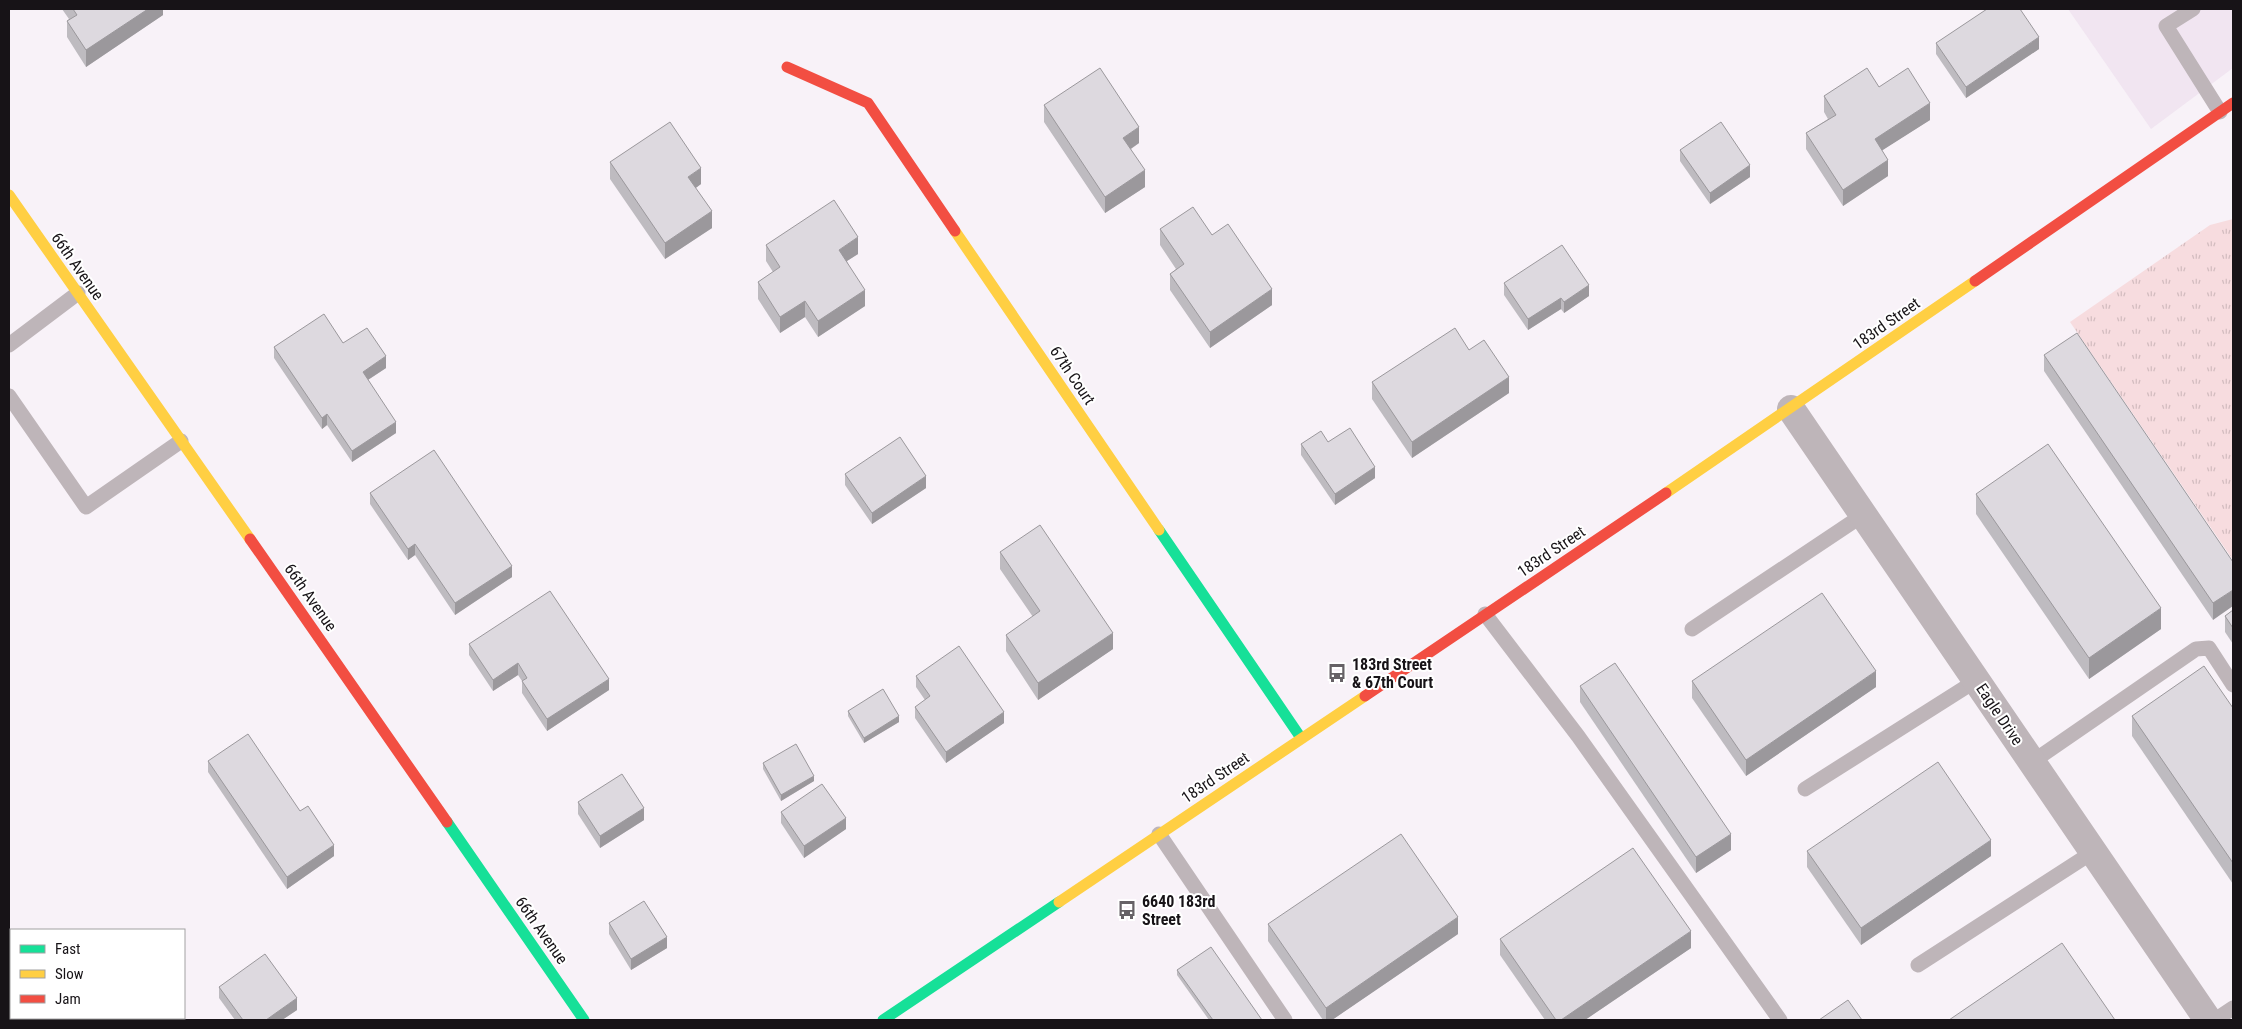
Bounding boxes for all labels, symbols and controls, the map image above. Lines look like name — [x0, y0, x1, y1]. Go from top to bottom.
street label: 66th Avenue — [47, 229, 108, 304]
street label: 183rd Street — [1849, 293, 1924, 353]
street label: 67th Court — [1046, 342, 1099, 408]
street label: 183rd Street — [1514, 522, 1589, 581]
street label: 66th Avenue — [280, 560, 341, 635]
place label: 183rd Street & 67th Court — [1352, 655, 1433, 692]
bus stop icon: 183rd Street & 67th Court — [1326, 662, 1348, 684]
street label: Eagle Drive — [1972, 680, 2027, 749]
street label: 183rd Street — [1178, 748, 1253, 807]
place label: 6640 183rd Street — [1142, 892, 1215, 929]
street label: 66th Avenue — [511, 893, 572, 968]
bus stop icon: 6640 183rd Street — [1116, 899, 1138, 921]
legend — [10, 929, 185, 1019]
text: Fast — [55, 940, 80, 958]
text: Slow — [55, 965, 84, 983]
text: Jam — [55, 990, 81, 1008]

